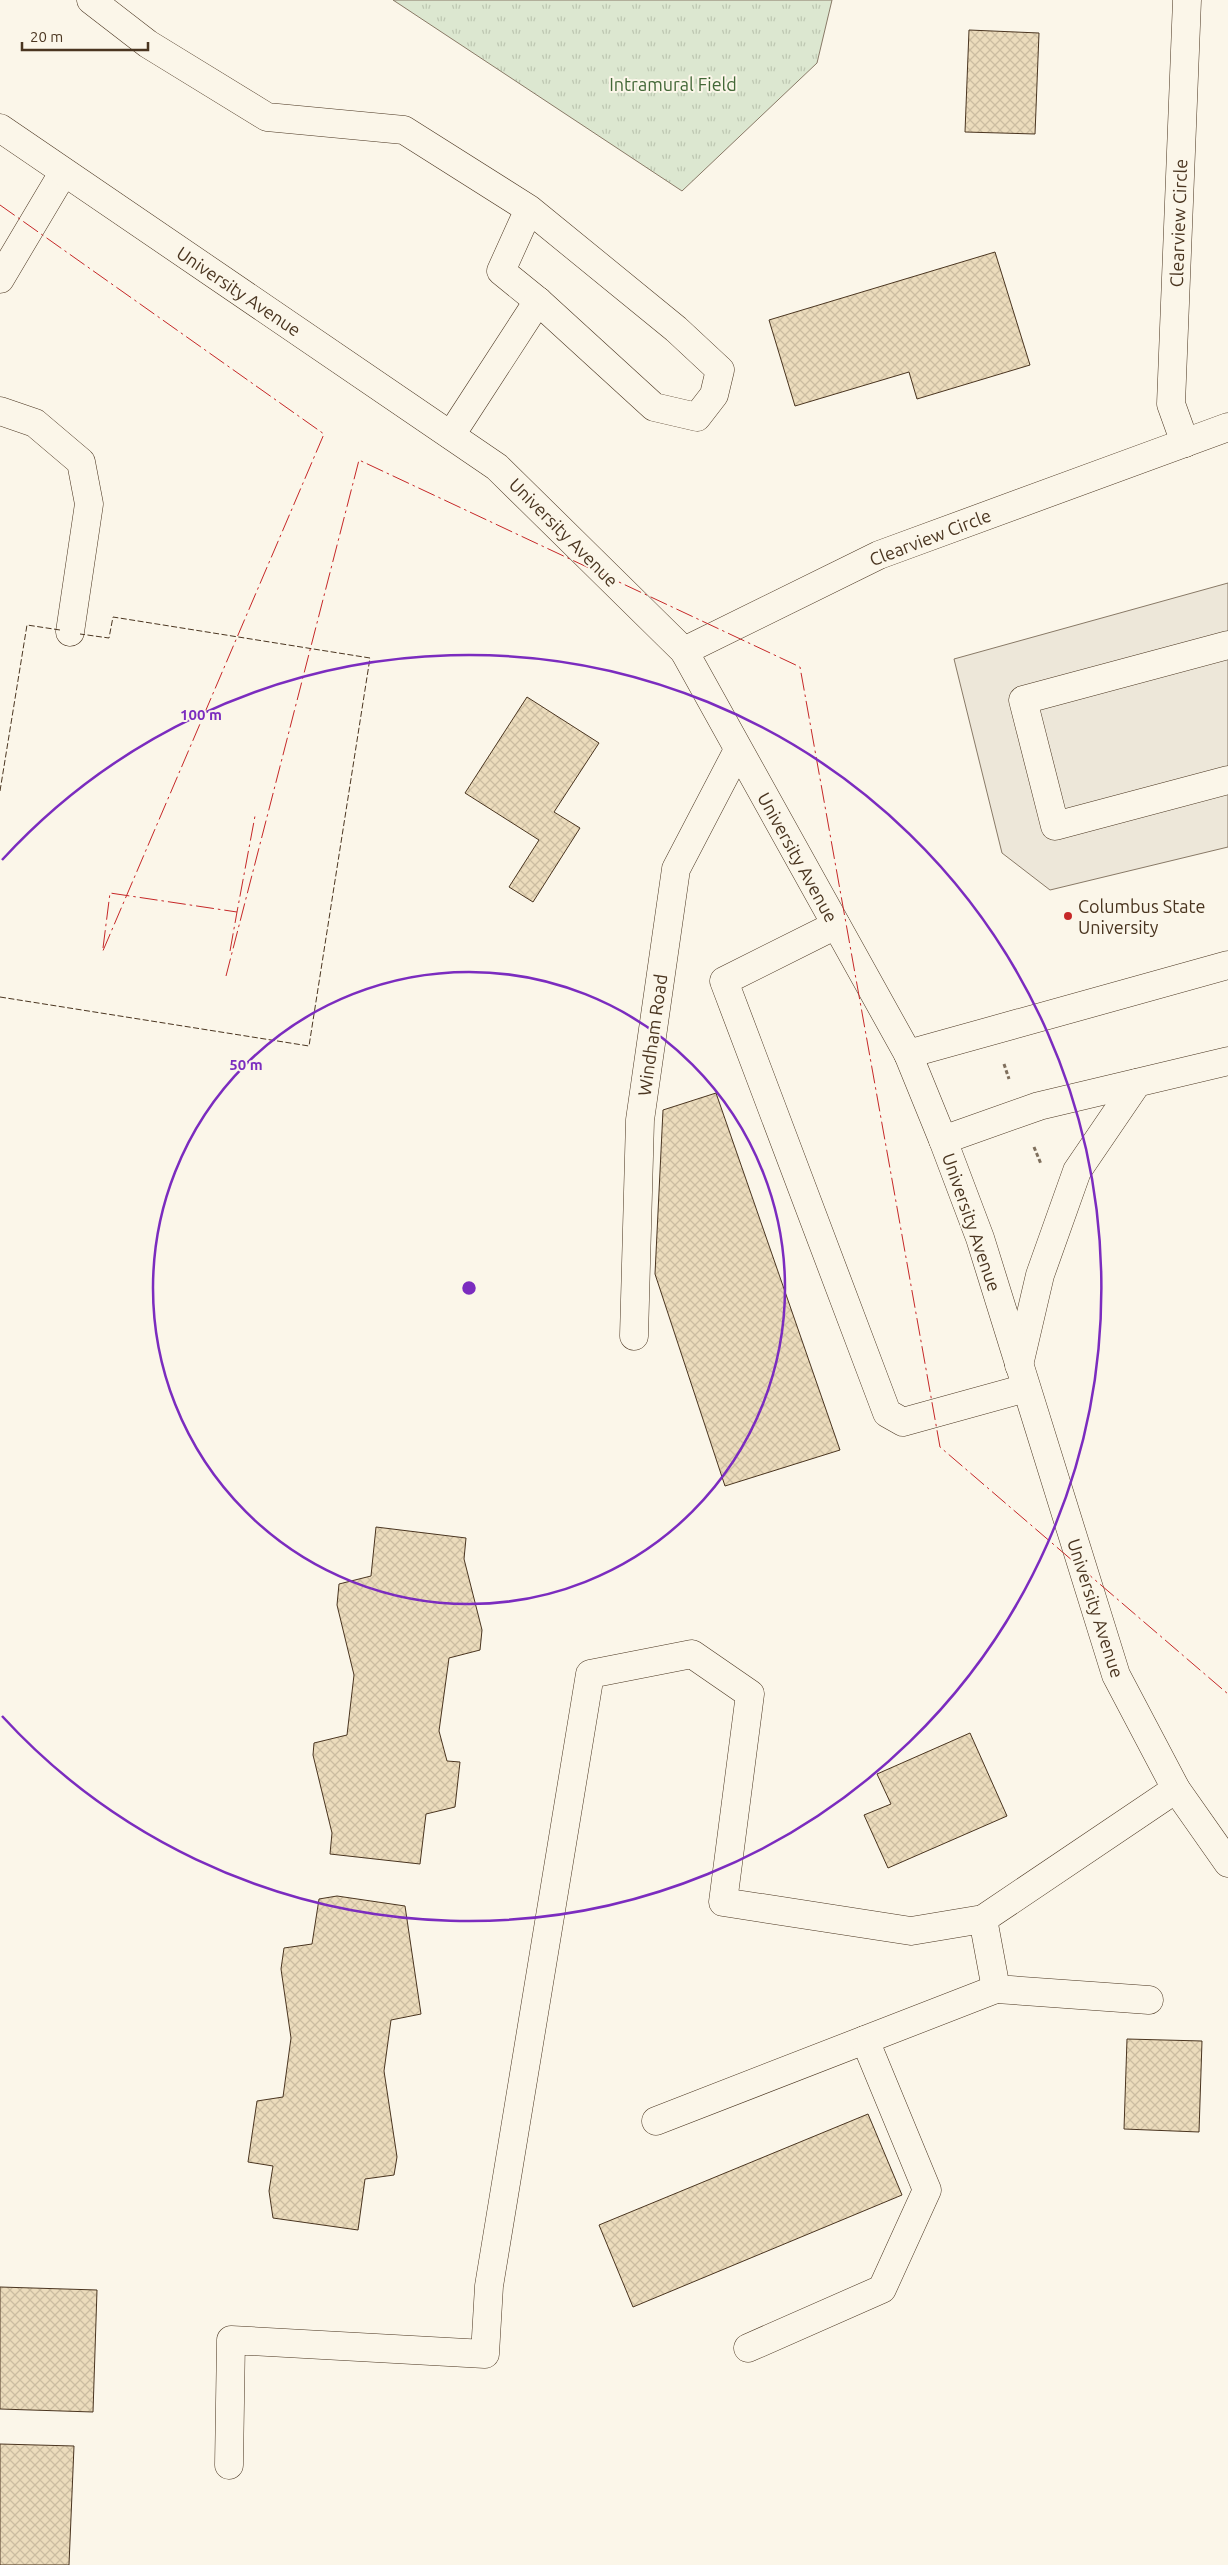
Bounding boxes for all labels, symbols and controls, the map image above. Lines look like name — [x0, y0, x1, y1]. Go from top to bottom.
scale bar — [22, 20, 149, 52]
text: 20 m — [30, 28, 63, 45]
park label: Intramural Field — [609, 74, 737, 94]
street label: Clearview Circle — [1166, 158, 1190, 288]
street label: University Avenue — [173, 242, 305, 340]
street label: University Avenue — [506, 474, 622, 590]
street label: Clearview Circle — [866, 505, 994, 569]
text: 100 m — [180, 706, 222, 723]
street label: University Avenue — [754, 789, 842, 925]
place label: Columbus State University — [1078, 896, 1206, 937]
marker: Columbus State University — [1062, 910, 1074, 922]
street label: Windham Road — [634, 973, 670, 1097]
text: 50 m — [229, 1056, 263, 1073]
street label: University Avenue — [939, 1150, 1005, 1294]
centre of rings — [460, 1279, 478, 1297]
street label: University Avenue — [1064, 1536, 1128, 1680]

